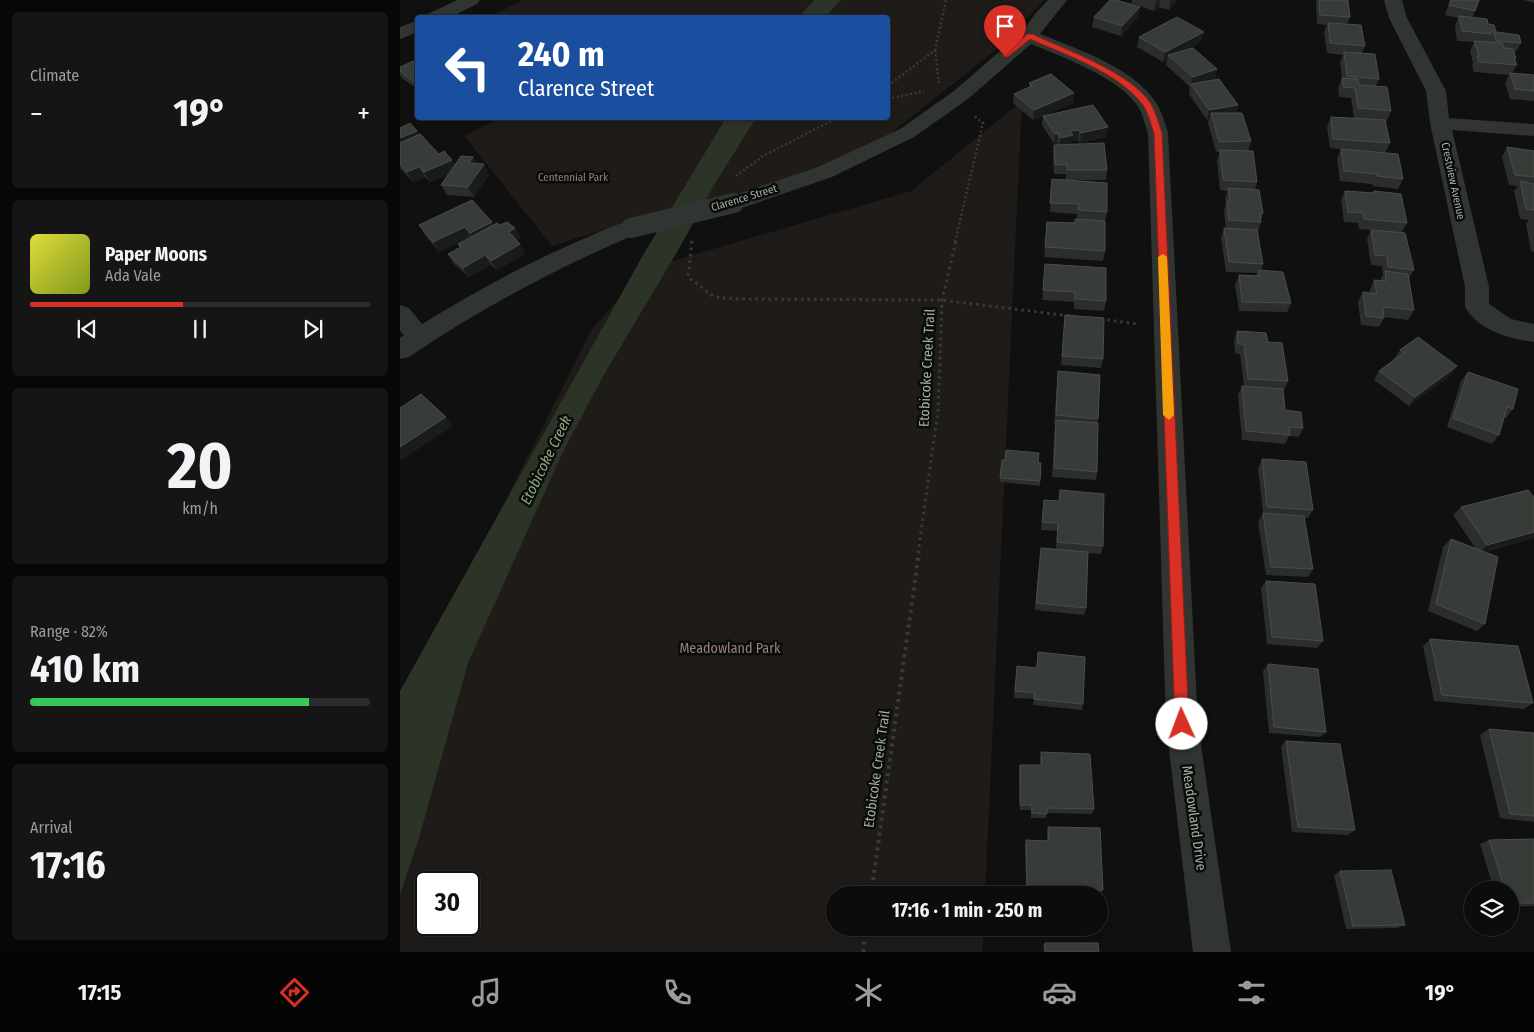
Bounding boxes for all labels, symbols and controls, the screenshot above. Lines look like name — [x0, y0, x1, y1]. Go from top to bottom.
pin — [984, 5, 1026, 56]
icon: arrive — [991, 12, 1019, 40]
text: 240 m — [518, 33, 605, 75]
icon: left — [435, 35, 500, 100]
text: Climate — [30, 66, 79, 85]
text: Clarence Street — [518, 75, 654, 102]
text: 19° — [173, 90, 227, 136]
text: − — [30, 97, 43, 130]
text: + — [357, 97, 370, 130]
street label: Crestview Avenue — [1438, 141, 1468, 221]
park label: Centennial Park — [538, 171, 609, 184]
street label: Clarence Street — [710, 182, 779, 214]
text: Paper Moons — [105, 243, 207, 266]
text: Ada Vale — [105, 266, 161, 285]
street label: Etobicoke Creek Trail — [915, 308, 939, 428]
icon: previous — [73, 315, 101, 343]
icon: pause — [186, 315, 214, 343]
icon: next — [299, 315, 327, 343]
water label: Etobicoke Creek — [517, 412, 576, 507]
text: 20 — [167, 427, 233, 505]
text: km/h — [182, 499, 218, 518]
text: Range · 82% — [30, 622, 108, 641]
park label: Meadowland Park — [679, 640, 781, 657]
text: 410 km — [30, 646, 140, 692]
position arrow — [1155, 697, 1207, 749]
street label: Etobicoke Creek Trail — [860, 709, 894, 829]
street label: Meadowland Drive — [1178, 764, 1210, 872]
text: Arrival — [30, 818, 72, 837]
text: 17:16 — [30, 842, 106, 888]
speed limit sign: 30 — [415, 871, 480, 936]
map controls — [1464, 881, 1519, 936]
button: layers — [1464, 881, 1519, 936]
text: 17:16 · 1 min · 250 m — [892, 899, 1042, 922]
icon: directions — [277, 975, 312, 1010]
icon: music — [469, 975, 504, 1010]
icon: phone — [660, 975, 695, 1010]
icon: climate — [851, 975, 886, 1010]
icon: car — [1042, 975, 1077, 1010]
icon: filters — [1234, 975, 1269, 1010]
text: 17:15 — [78, 979, 121, 1006]
text: 19° — [1425, 979, 1456, 1006]

